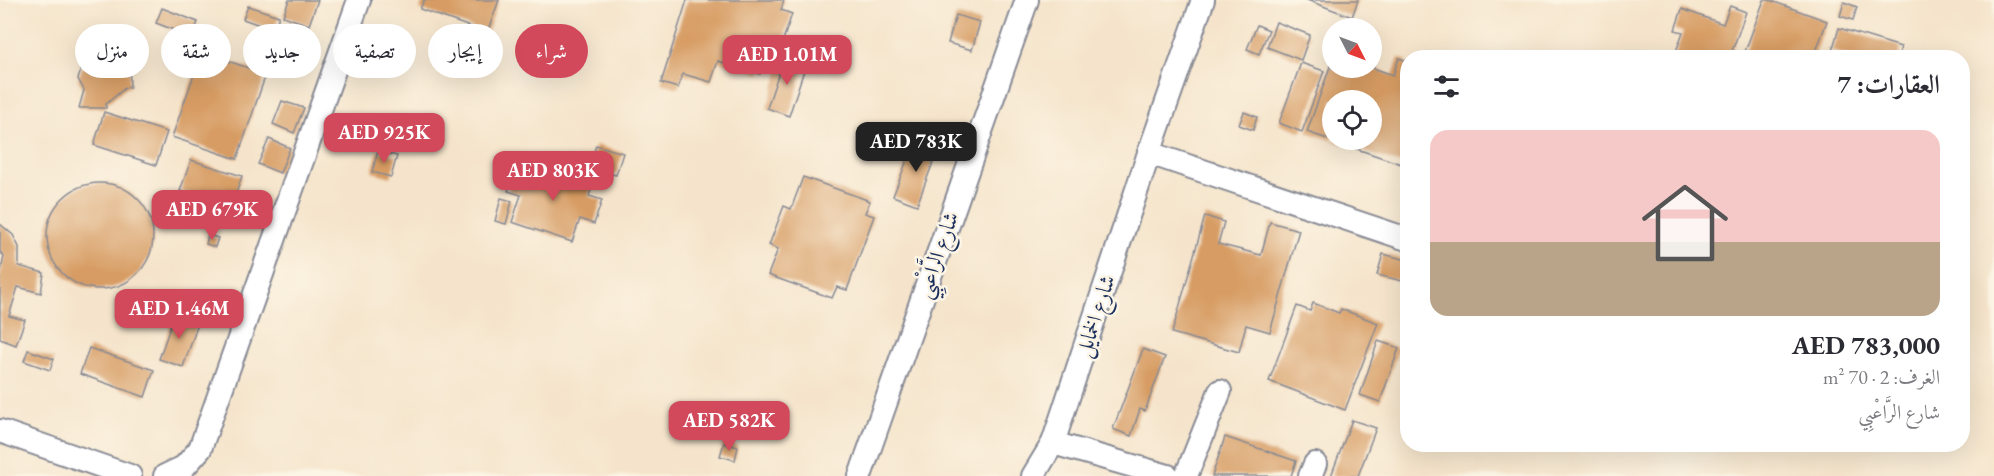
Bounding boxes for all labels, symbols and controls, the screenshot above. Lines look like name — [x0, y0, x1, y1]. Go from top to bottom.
north arrow — [1322, 18, 1382, 78]
map controls — [1322, 18, 1382, 150]
chip: منزل — [75, 24, 149, 78]
chip: شقة — [161, 24, 231, 78]
chip: جديد — [243, 24, 321, 78]
chip: تصفية — [333, 24, 416, 78]
chip: إيجار — [428, 24, 503, 78]
chip: شراء — [515, 24, 588, 78]
pin: AED 1.01M — [718, 35, 856, 86]
text: AED 1.01M — [737, 41, 837, 67]
text: العقارات: 7 — [1837, 67, 1940, 101]
icon: filters — [1430, 70, 1463, 103]
button: locate — [1322, 90, 1382, 150]
pin: AED 925K — [322, 113, 446, 164]
text: AED 925K — [338, 119, 430, 145]
pin: AED 783K — [854, 122, 978, 173]
text: AED 783K — [870, 128, 962, 154]
pin: AED 803K — [491, 151, 615, 202]
text: AED 803K — [507, 157, 599, 183]
icon: home — [1631, 169, 1739, 277]
pin: AED 679K — [150, 190, 274, 241]
text: AED 679K — [166, 196, 258, 222]
street label: شارع الرَّاعْبِي — [905, 206, 972, 304]
street label: شارع الخمايل — [1068, 271, 1126, 362]
pin: AED 1.46M — [110, 289, 248, 340]
text: AED 1.46M — [129, 295, 229, 321]
text: AED 783,000 — [1792, 328, 1940, 362]
text: الغرف: 2 · 70 m² — [1823, 364, 1940, 390]
text: شارع الرَّاعْبِي — [1858, 399, 1940, 425]
pin: AED 582K — [667, 401, 791, 452]
text: AED 582K — [683, 407, 775, 433]

